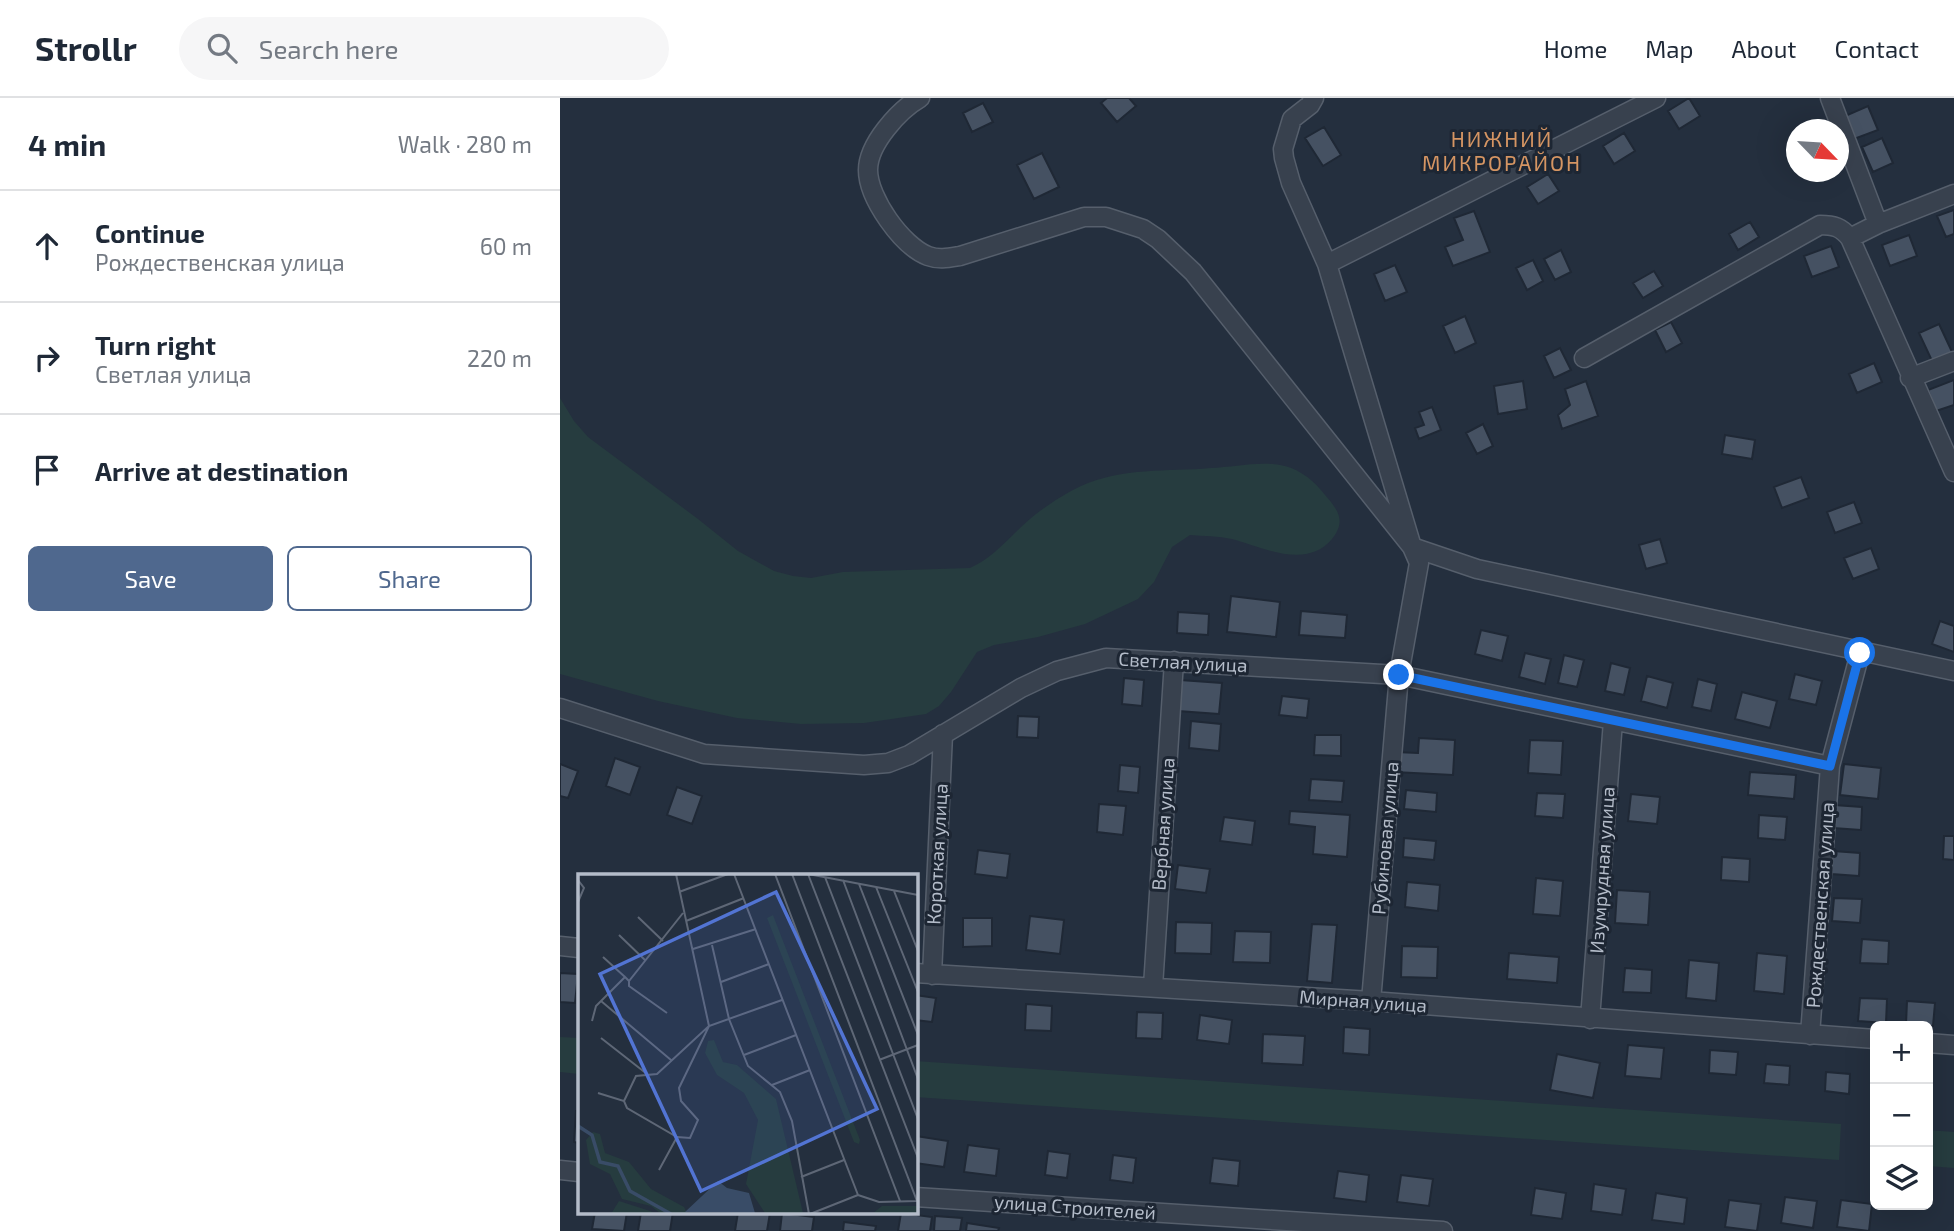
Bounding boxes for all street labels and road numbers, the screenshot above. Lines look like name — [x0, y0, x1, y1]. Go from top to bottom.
street label: Светлая улица — [1118, 647, 1248, 677]
street label: Вербная улица — [1146, 757, 1180, 891]
street label: Рубиновая улица — [1366, 760, 1404, 916]
street label: Короткая улица — [921, 783, 953, 925]
street label: Изумрудная улица — [1584, 786, 1620, 954]
street label: Рождественская улица — [1801, 801, 1839, 1009]
street label: Мирная улица — [1298, 985, 1428, 1017]
street label: улица Строителей — [993, 1189, 1157, 1225]

